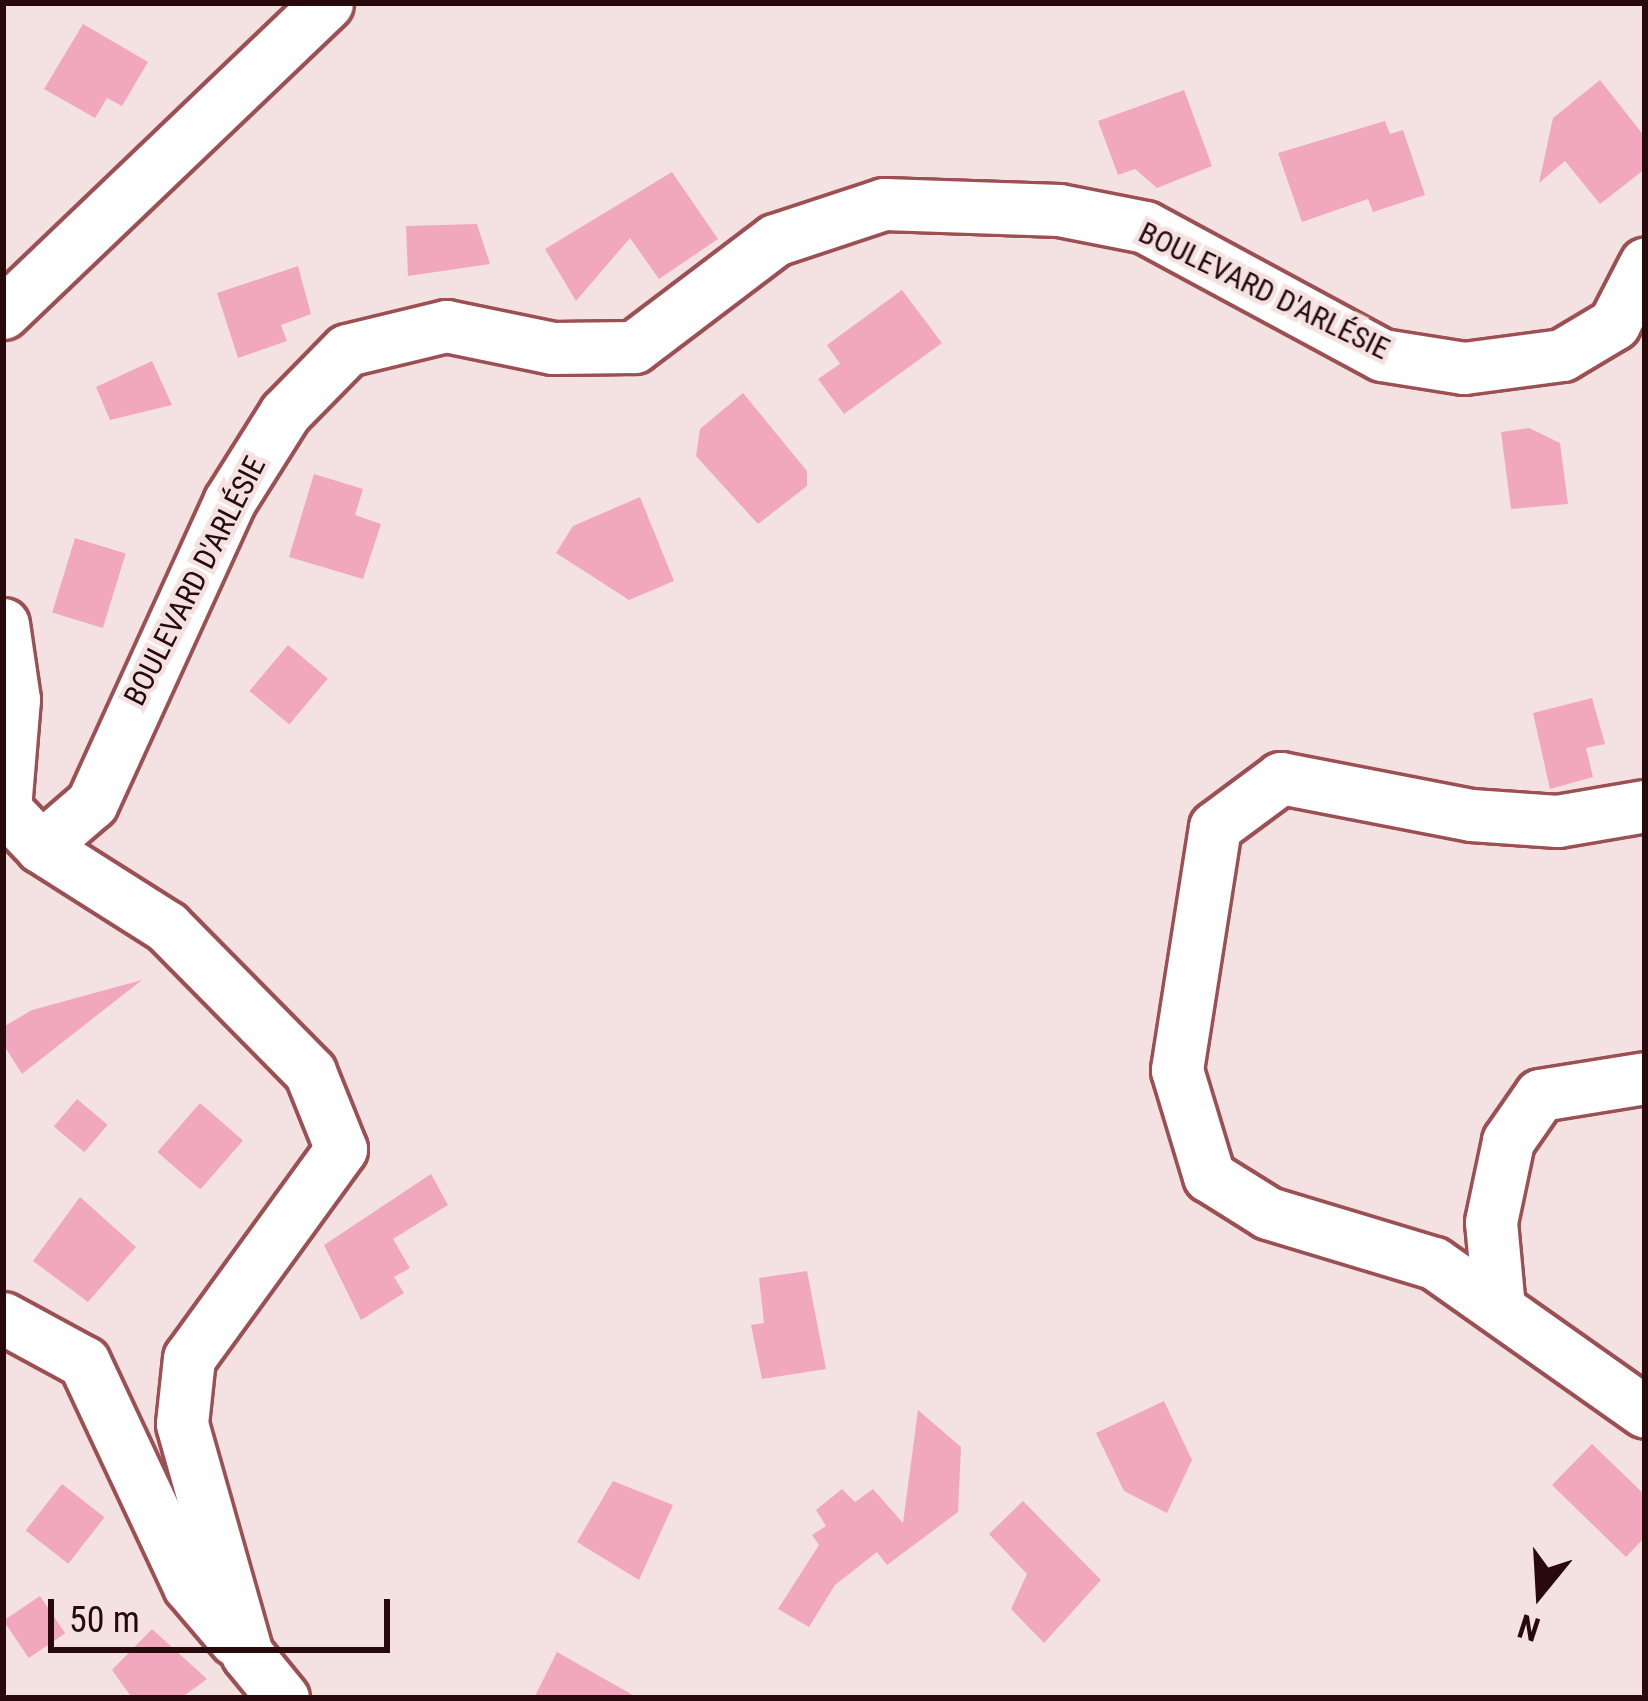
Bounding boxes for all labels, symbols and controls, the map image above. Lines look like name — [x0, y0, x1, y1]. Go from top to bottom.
street label: BOULEVARD D'ARLÉSIE — [1133, 215, 1395, 367]
street label: BOULEVARD D'ARLÉSIE — [117, 451, 273, 711]
north arrow — [1480, 1533, 1600, 1653]
scale bar — [54, 1575, 396, 1649]
text: 50 m — [69, 1599, 140, 1641]
text: N — [1513, 1606, 1544, 1649]

